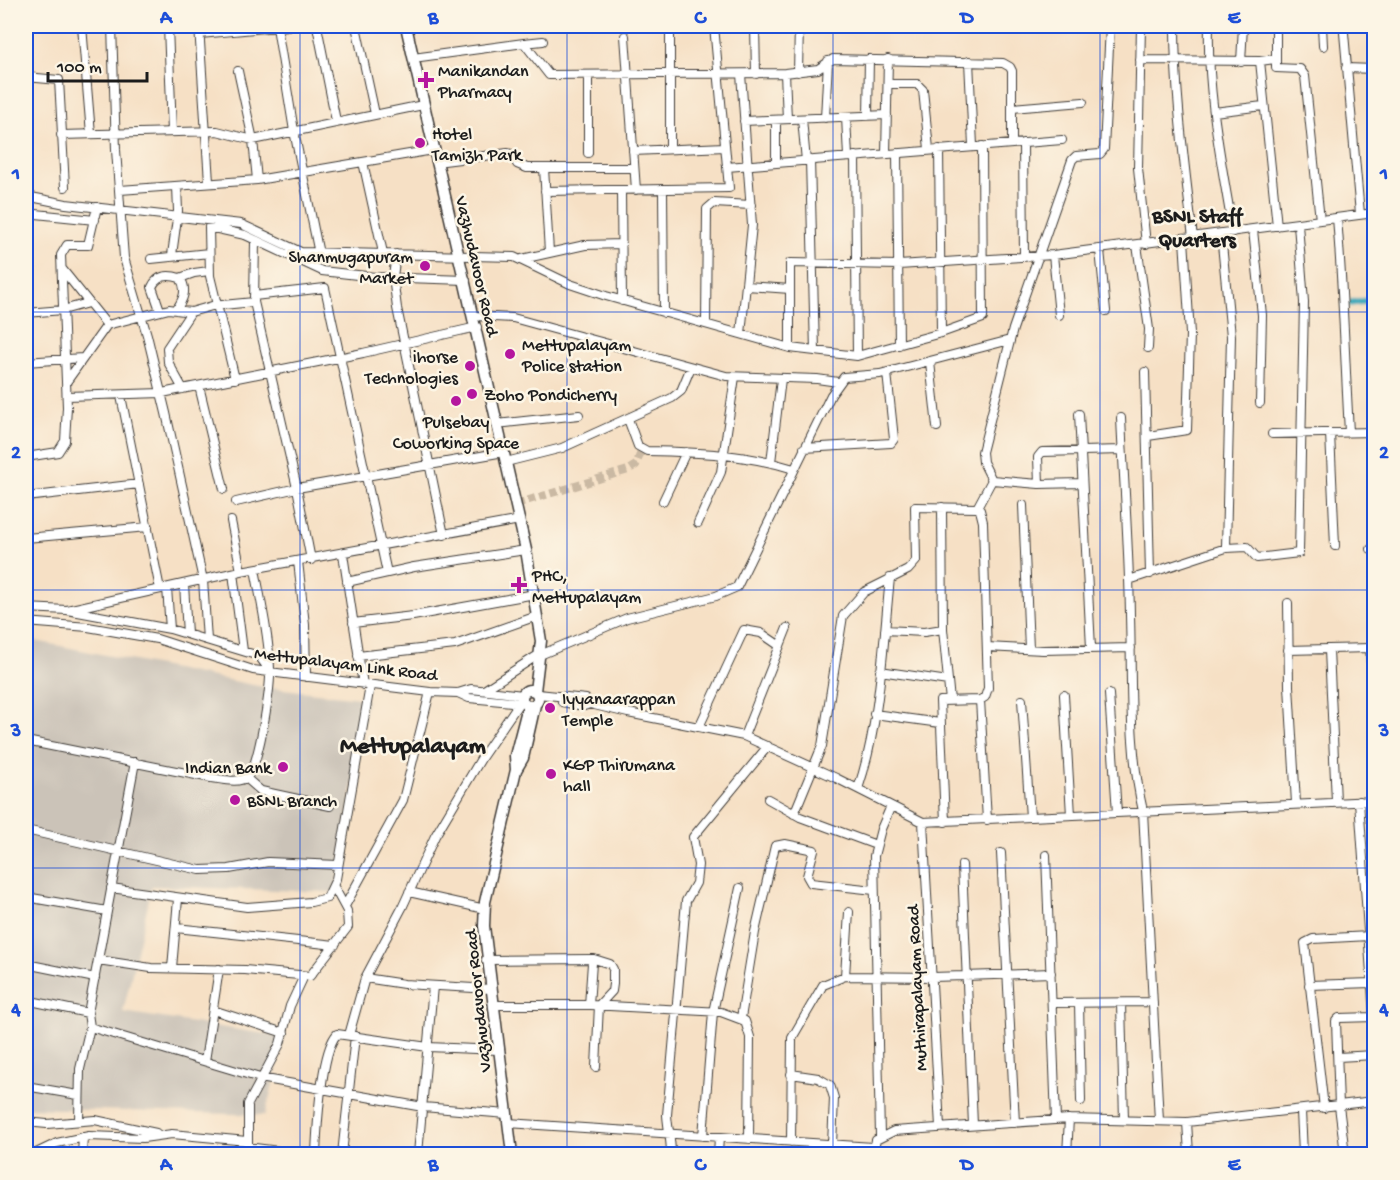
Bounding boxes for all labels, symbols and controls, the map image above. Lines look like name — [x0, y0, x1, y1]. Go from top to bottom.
text: A — [159, 8, 174, 31]
text: B — [427, 8, 439, 31]
text: C — [694, 8, 708, 31]
text: D — [958, 8, 974, 31]
text: E — [1228, 8, 1242, 31]
scale bar — [48, 45, 147, 83]
text: 100 m — [56, 58, 102, 79]
place label: Manikandan Pharmacy — [437, 62, 529, 104]
marker: Manikandan Pharmacy — [419, 73, 433, 87]
place label: Hotel Tamizh Park — [431, 125, 524, 167]
marker: Hotel Tamizh Park — [413, 136, 427, 150]
text: 1 — [11, 164, 20, 187]
text: 1 — [1379, 164, 1388, 187]
street label: Vazhudavoor Road — [449, 193, 502, 340]
district label: BSNL Staff Quarters — [1151, 206, 1244, 255]
place label: Shanmugapuram Market — [289, 248, 415, 290]
marker: Shanmugapuram Market — [418, 259, 432, 273]
place label: Mettupalayam Police station — [521, 336, 632, 378]
marker: Mettupalayam Police station — [503, 347, 517, 361]
place label: ihorse Technologies — [364, 348, 459, 390]
marker: ihorse Technologies — [463, 359, 477, 373]
place label: Zoho Pondicherry — [484, 386, 617, 407]
marker: Zoho Pondicherry — [465, 387, 479, 401]
marker: Pulsebay Coworking Space — [449, 394, 463, 408]
place label: Pulsebay Coworking Space — [393, 413, 520, 455]
text: 2 — [11, 443, 21, 466]
text: 2 — [1379, 443, 1389, 466]
place label: PHC, Mettupalayam — [531, 567, 642, 609]
marker: PHC, Mettupalayam — [510, 576, 528, 594]
street label: Mettupalayam Link Road — [253, 644, 440, 687]
place label: Iyyanaarappan Temple — [561, 690, 676, 732]
marker: Iyyanaarappan Temple — [543, 701, 557, 715]
text: 3 — [10, 721, 21, 744]
text: 3 — [1378, 721, 1389, 744]
district label: Mettupalayam — [340, 733, 486, 762]
place label: KGP Thirumana hall — [563, 756, 676, 798]
place label: Indian Bank — [185, 759, 273, 780]
marker: Indian Bank — [276, 760, 290, 774]
marker: KGP Thirumana hall — [544, 767, 558, 781]
place label: BSNL Branch — [246, 792, 337, 813]
marker: BSNL Branch — [228, 793, 242, 807]
street label: Muthirapalayam Road — [904, 903, 933, 1071]
street label: Vazhudavoor Road — [461, 927, 498, 1074]
text: 4 — [10, 1000, 21, 1023]
text: 4 — [1378, 1000, 1389, 1023]
text: A — [159, 1155, 174, 1178]
text: B — [427, 1155, 439, 1178]
text: C — [694, 1155, 708, 1178]
text: D — [958, 1155, 974, 1178]
text: E — [1228, 1155, 1242, 1178]

